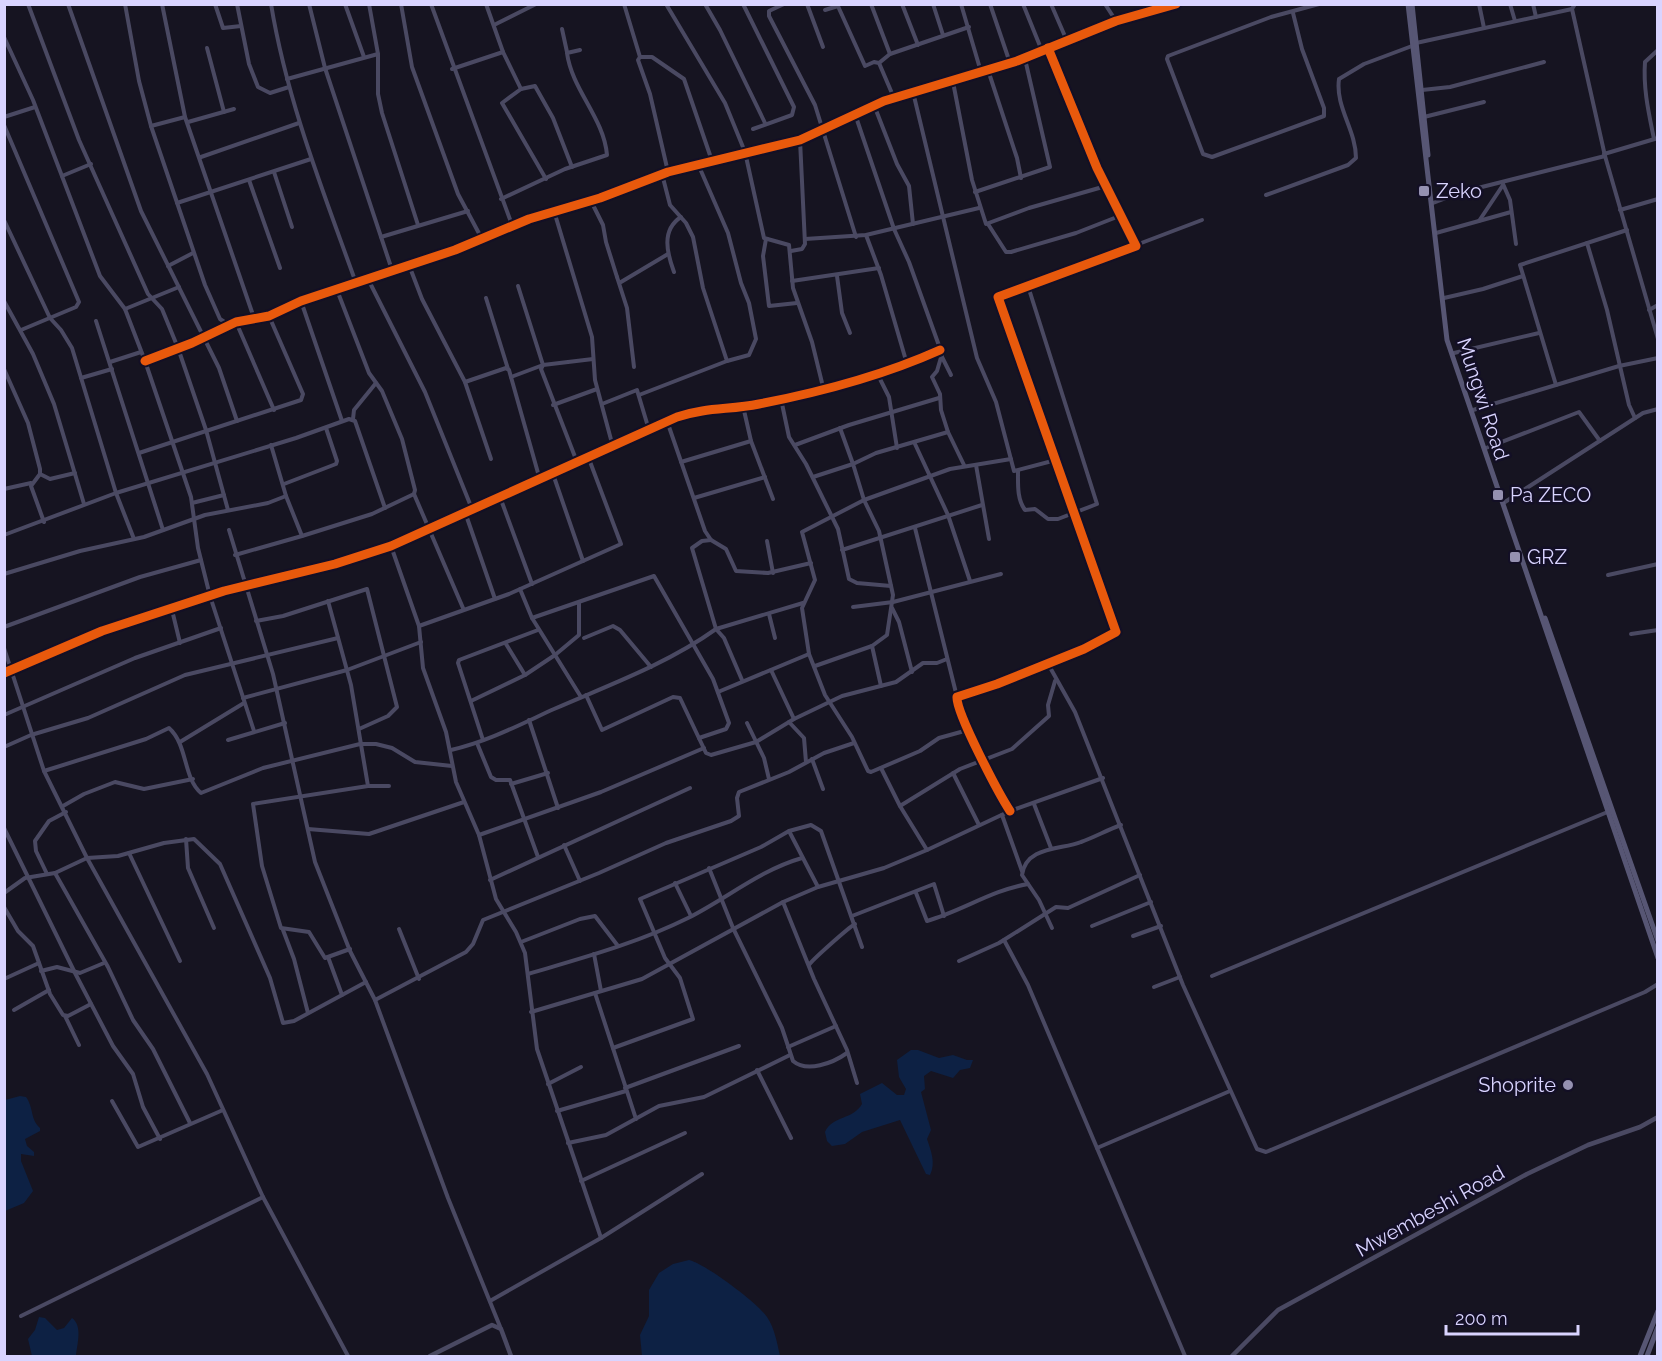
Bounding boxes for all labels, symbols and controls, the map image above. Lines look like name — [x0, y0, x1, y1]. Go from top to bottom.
place label: Zeko — [1436, 179, 1482, 203]
marker: Zeko — [1417, 184, 1431, 198]
street label: Mungwi Road — [1452, 335, 1514, 463]
place label: Pa ZECO — [1510, 483, 1591, 507]
marker: Pa ZECO — [1491, 488, 1505, 502]
place label: GRZ — [1527, 545, 1567, 569]
marker: GRZ — [1508, 550, 1522, 564]
place label: Shoprite — [1478, 1073, 1556, 1097]
marker: Shoprite — [1561, 1078, 1575, 1092]
street label: Mwembeshi Road — [1351, 1160, 1509, 1262]
scale bar — [1446, 1298, 1578, 1336]
text: 200 m — [1455, 1308, 1508, 1329]

